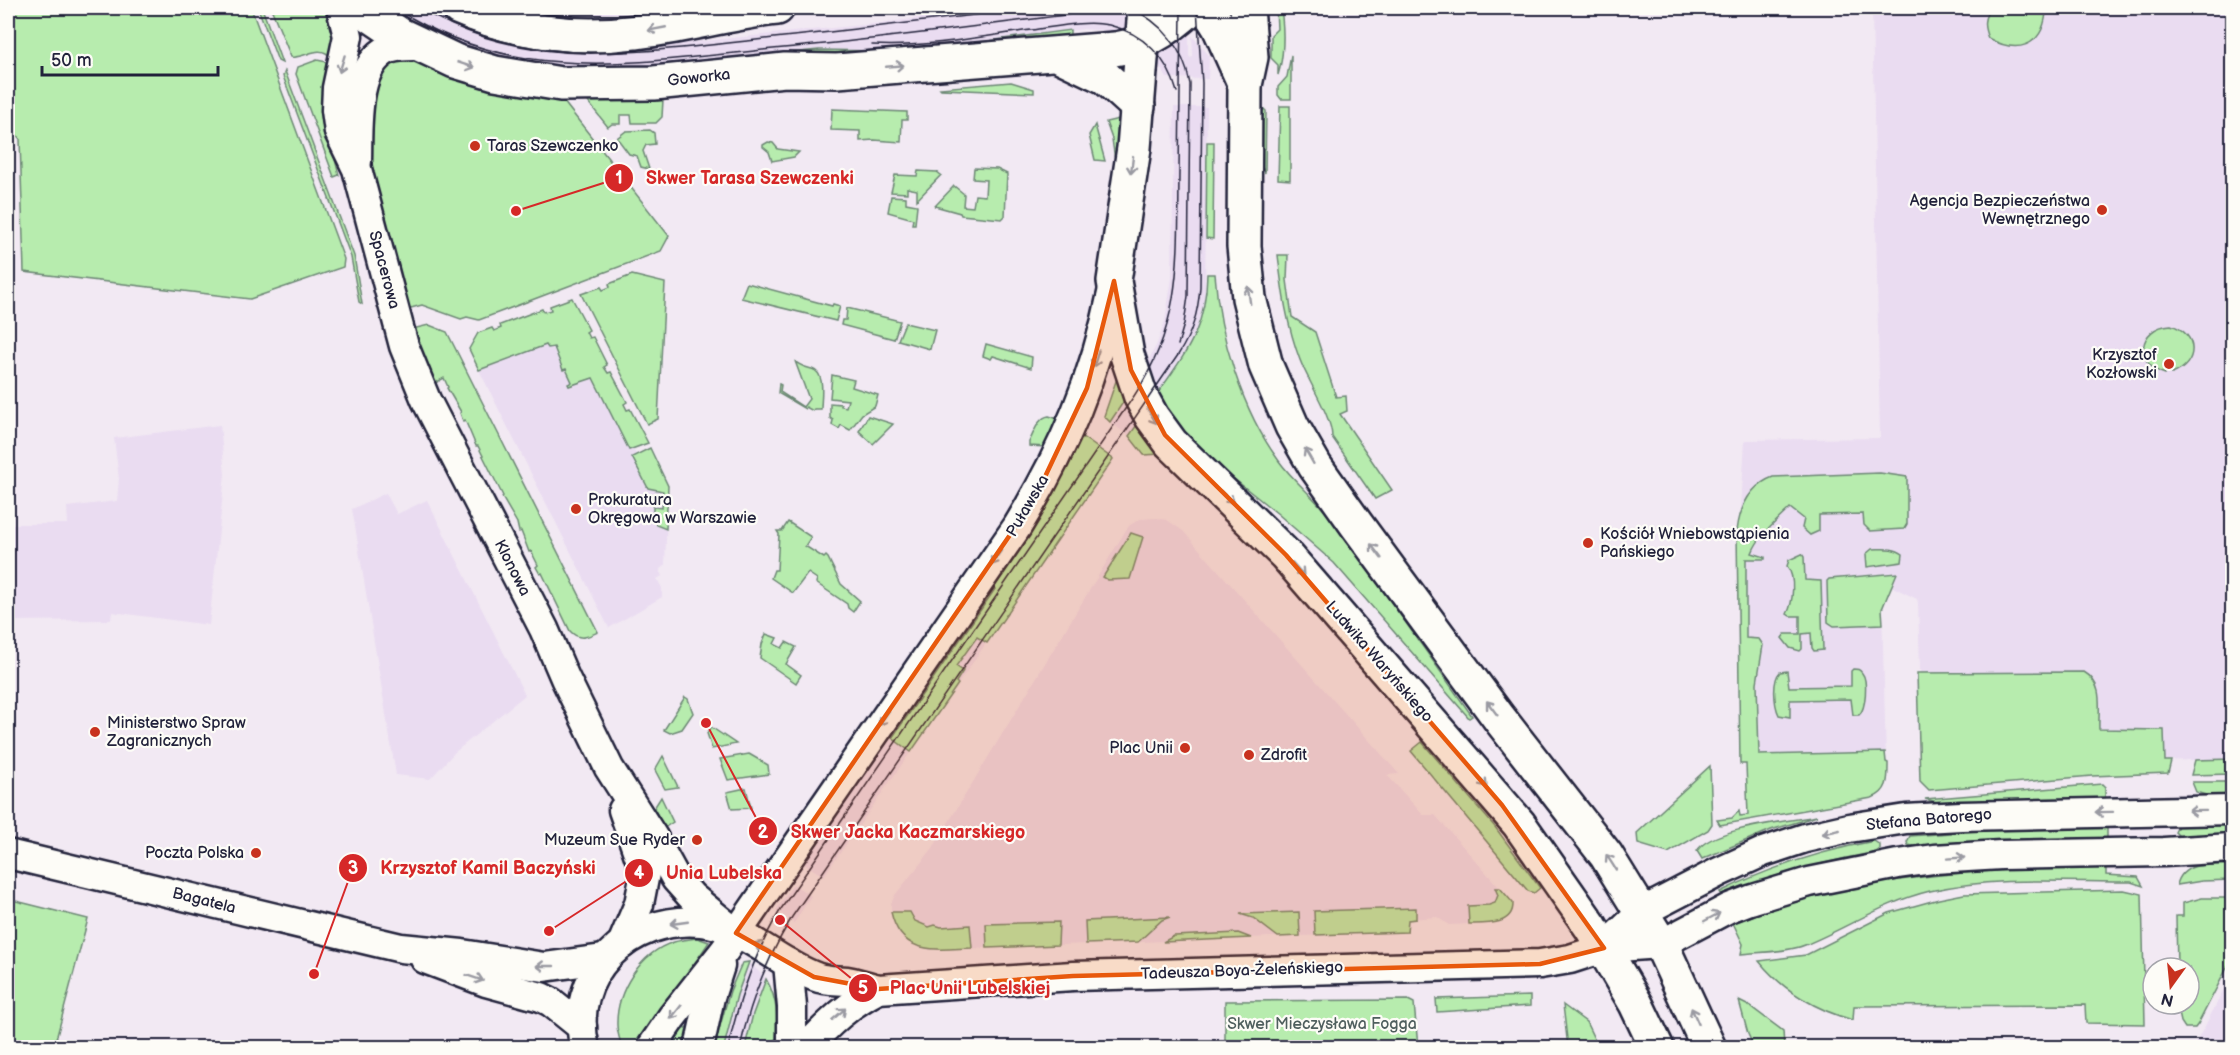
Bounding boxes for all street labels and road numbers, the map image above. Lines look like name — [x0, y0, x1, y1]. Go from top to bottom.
street label: Goworka — [667, 65, 731, 91]
street label: Spacerowa — [364, 229, 404, 311]
street label: Puławska — [1003, 472, 1053, 540]
street label: Klonowa — [490, 537, 534, 599]
street label: Ludwika Waryńskiego — [1321, 598, 1437, 726]
street label: Stefana Batorego — [1865, 805, 1993, 835]
street label: Bagatela — [170, 884, 238, 918]
street label: Tadeusza Boya-Żeleńskiego — [1140, 956, 1344, 984]

